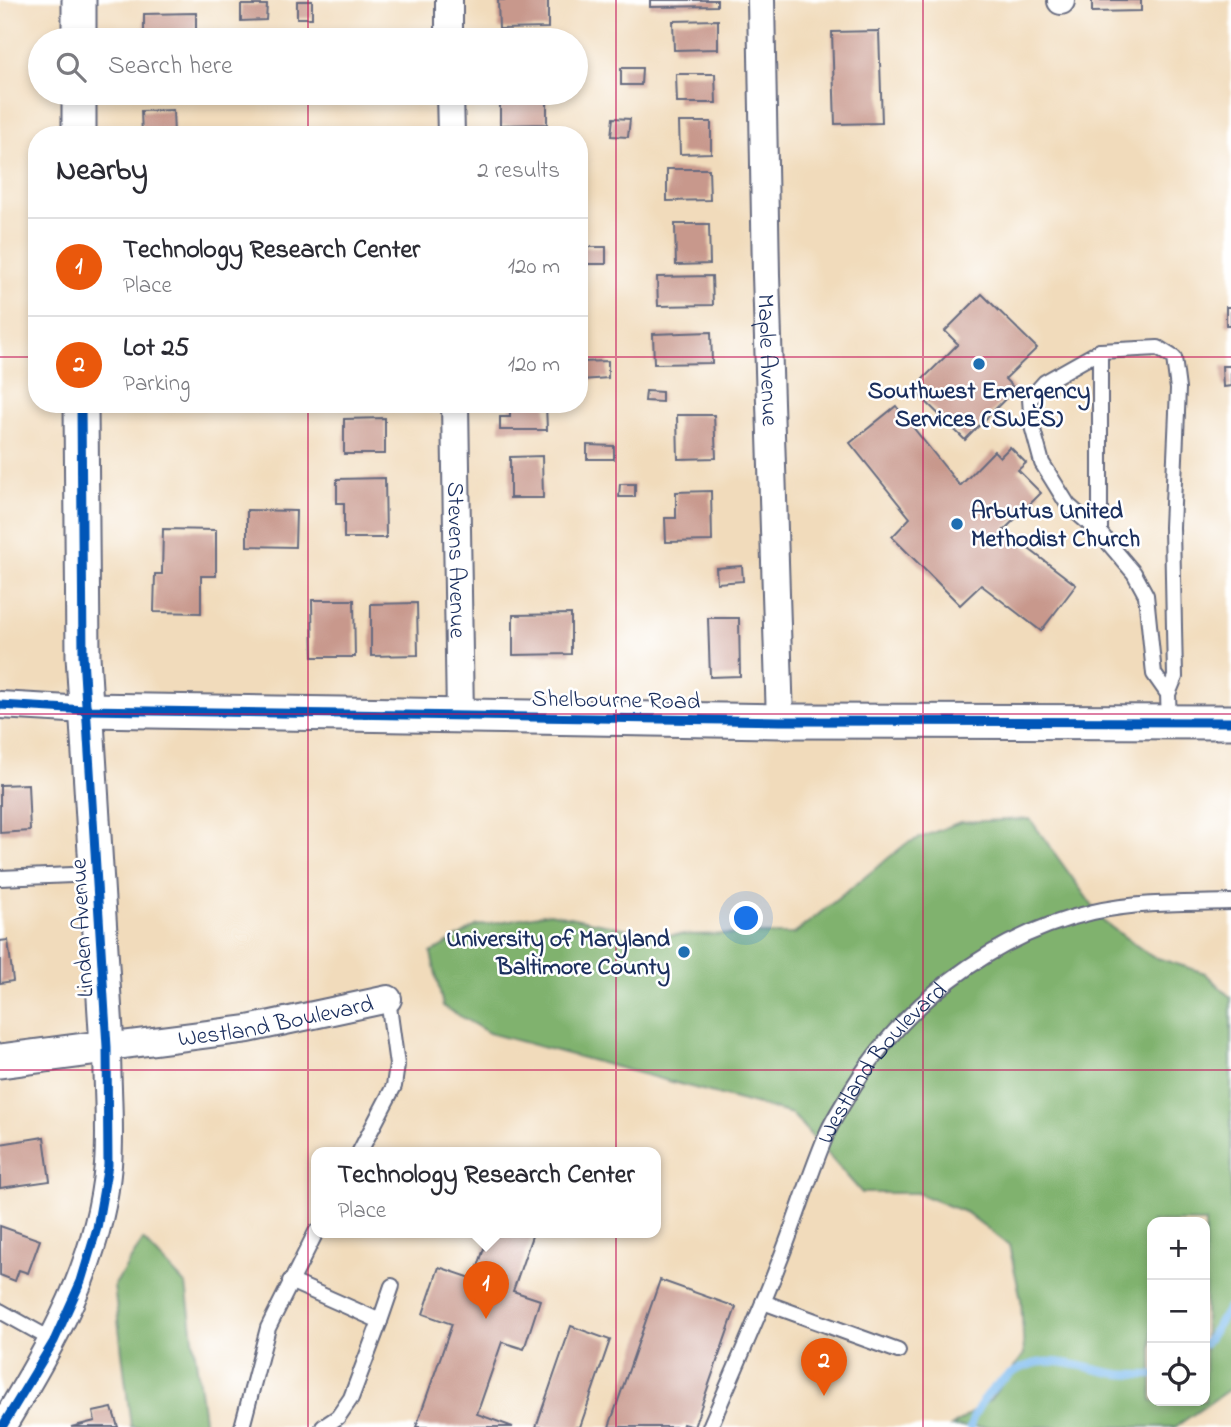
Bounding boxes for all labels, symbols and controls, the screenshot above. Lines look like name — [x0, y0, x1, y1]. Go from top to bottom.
search box — [28, 28, 588, 105]
icon: search — [52, 48, 90, 86]
text: Search here — [108, 48, 233, 86]
text: Nearby — [56, 150, 148, 194]
text: 2 results — [477, 155, 560, 188]
text: Technology Research Center — [123, 232, 420, 270]
text: 1 — [75, 251, 83, 284]
text: 120 m — [508, 251, 560, 284]
text: Place — [123, 270, 172, 303]
street label: Maple Avenue — [747, 293, 786, 427]
text: Lot 25 — [123, 330, 189, 368]
text: 2 — [73, 349, 85, 382]
text: 120 m — [508, 349, 560, 382]
marker: Southwest Emergency Services (SWES) — [971, 356, 987, 372]
text: Parking — [123, 368, 190, 401]
place label: Southwest Emergency Services (SWES) — [868, 375, 1090, 438]
street label: Stevens Avenue — [436, 481, 474, 639]
place label: Arbutus United Methodist Church — [971, 495, 1140, 558]
marker: Arbutus United Methodist Church — [949, 516, 965, 532]
street label: Shelbourne Road — [531, 683, 701, 720]
street label: Linden Avenue — [62, 857, 105, 998]
your location — [729, 901, 763, 935]
place label: University of Maryland Baltimore County — [446, 923, 671, 987]
marker: University of Maryland Baltimore County — [676, 944, 692, 960]
street label: Westland Boulevard — [810, 974, 956, 1150]
street label: Westland Boulevard — [176, 987, 378, 1058]
popup — [311, 1147, 661, 1238]
text: Technology Research Center — [337, 1157, 635, 1195]
text: Place — [337, 1195, 386, 1228]
map controls — [1147, 1217, 1210, 1406]
button: + — [1147, 1217, 1210, 1280]
pin: 1 — [463, 1261, 509, 1319]
button: − — [1147, 1280, 1210, 1343]
pin: 2 — [801, 1338, 847, 1396]
button: locate — [1147, 1343, 1210, 1406]

